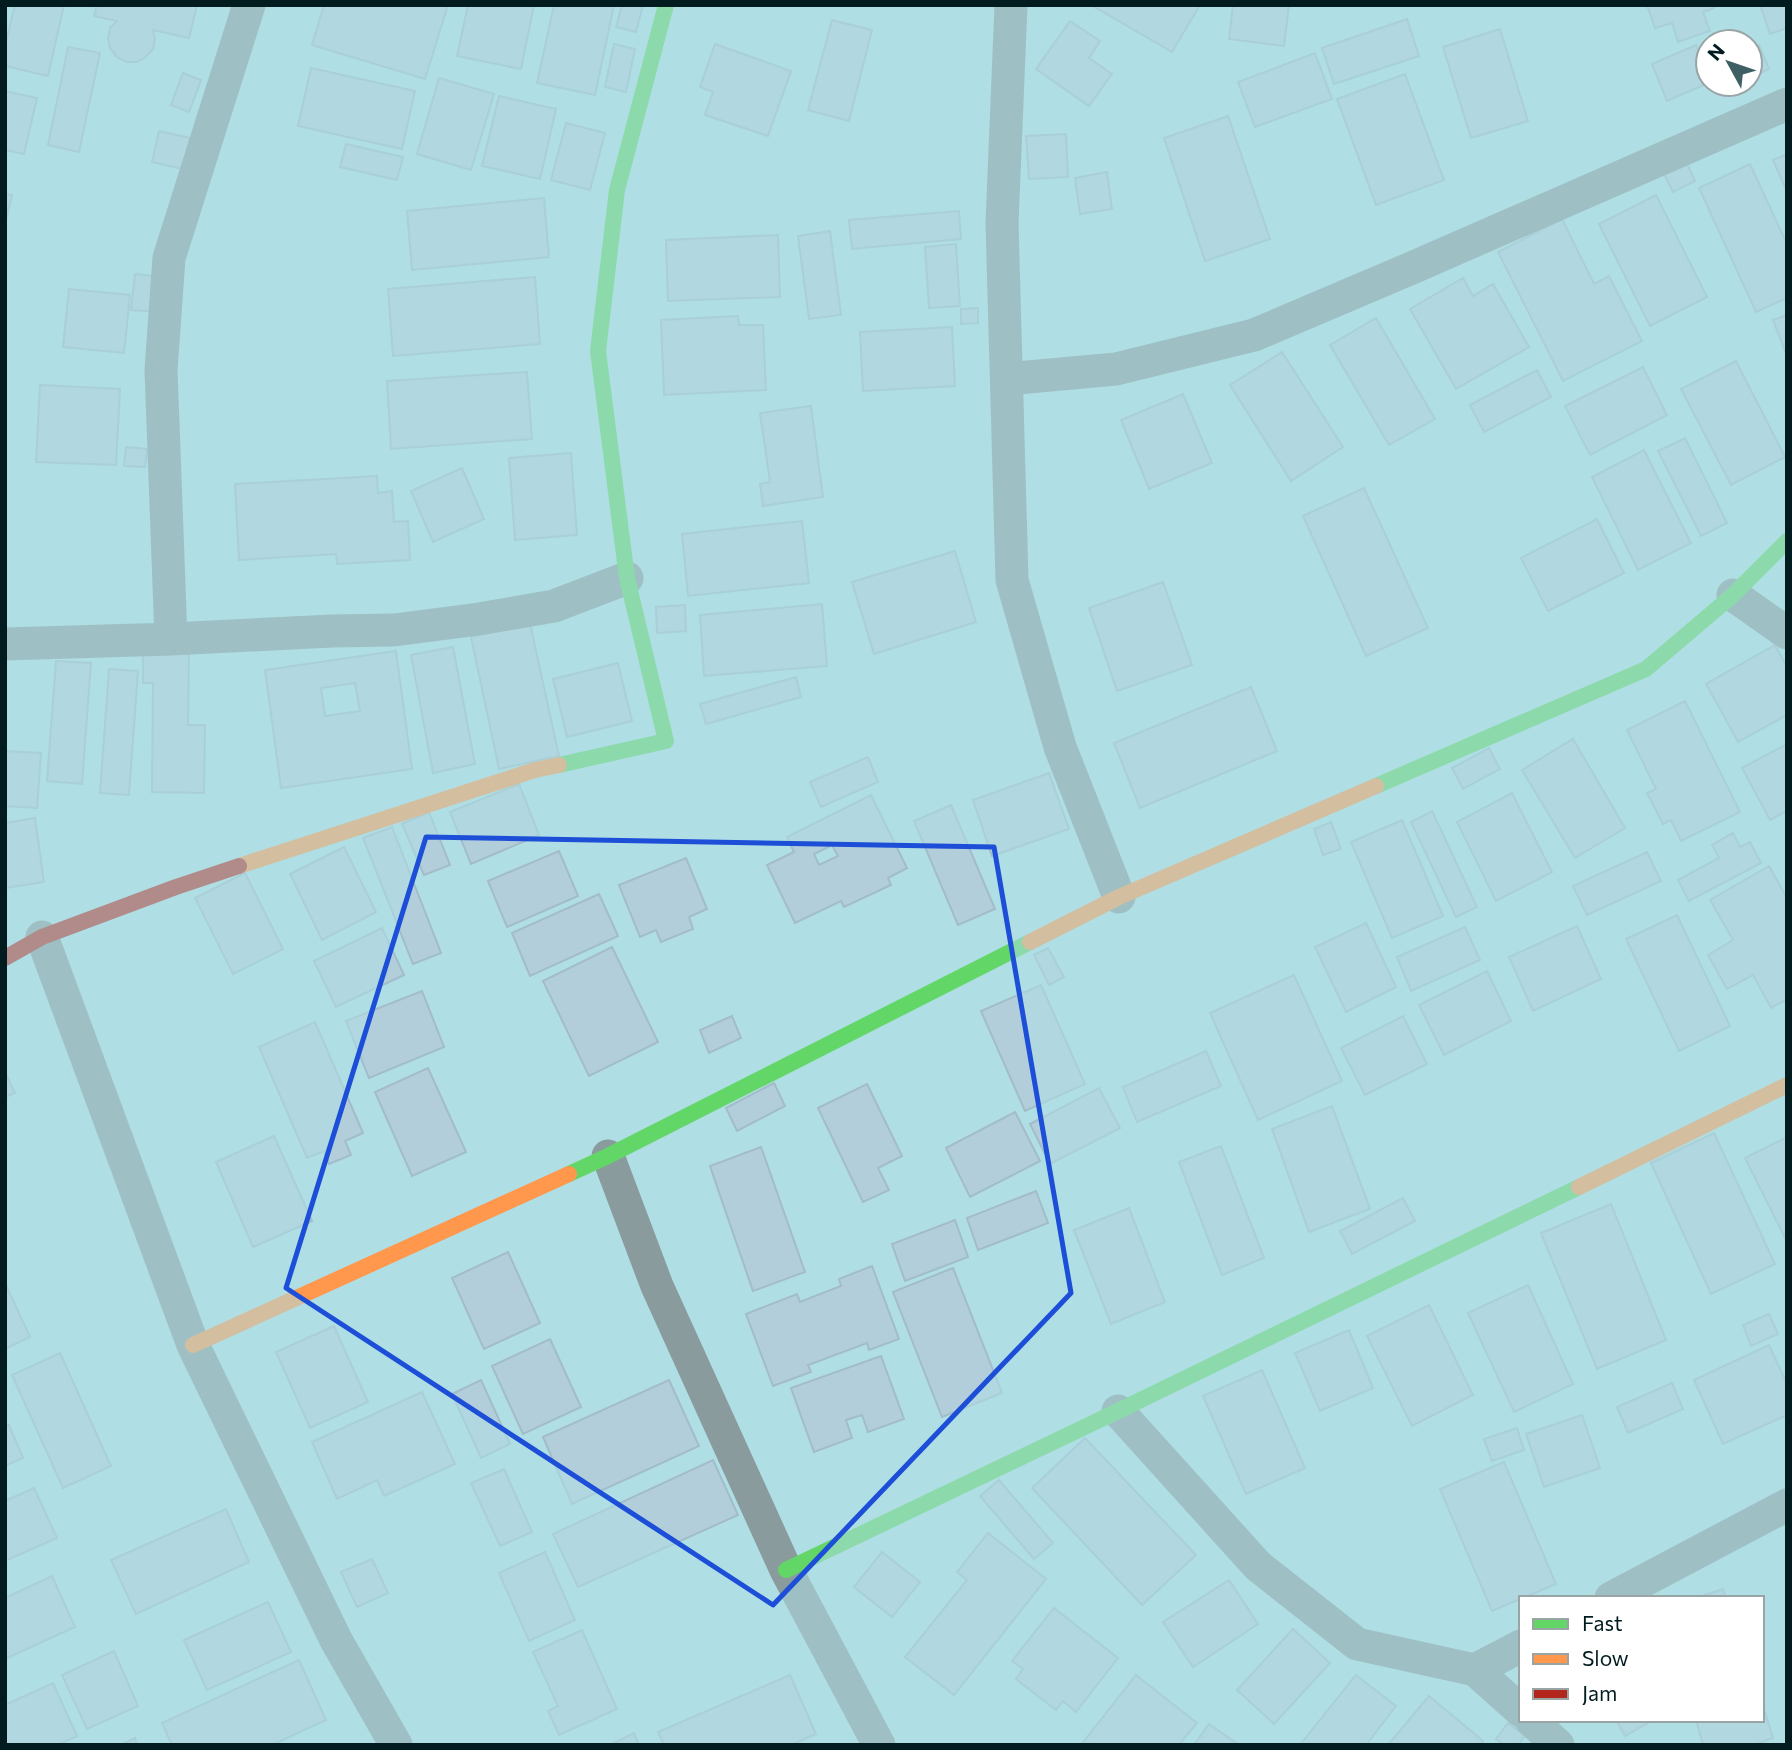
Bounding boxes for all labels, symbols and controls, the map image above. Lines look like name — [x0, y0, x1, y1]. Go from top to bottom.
north arrow — [1694, 28, 1764, 98]
text: N — [1702, 39, 1729, 65]
legend — [1519, 1596, 1764, 1722]
text: Fast — [1582, 1610, 1623, 1635]
text: Slow — [1582, 1645, 1629, 1670]
text: Jam — [1582, 1680, 1617, 1705]

